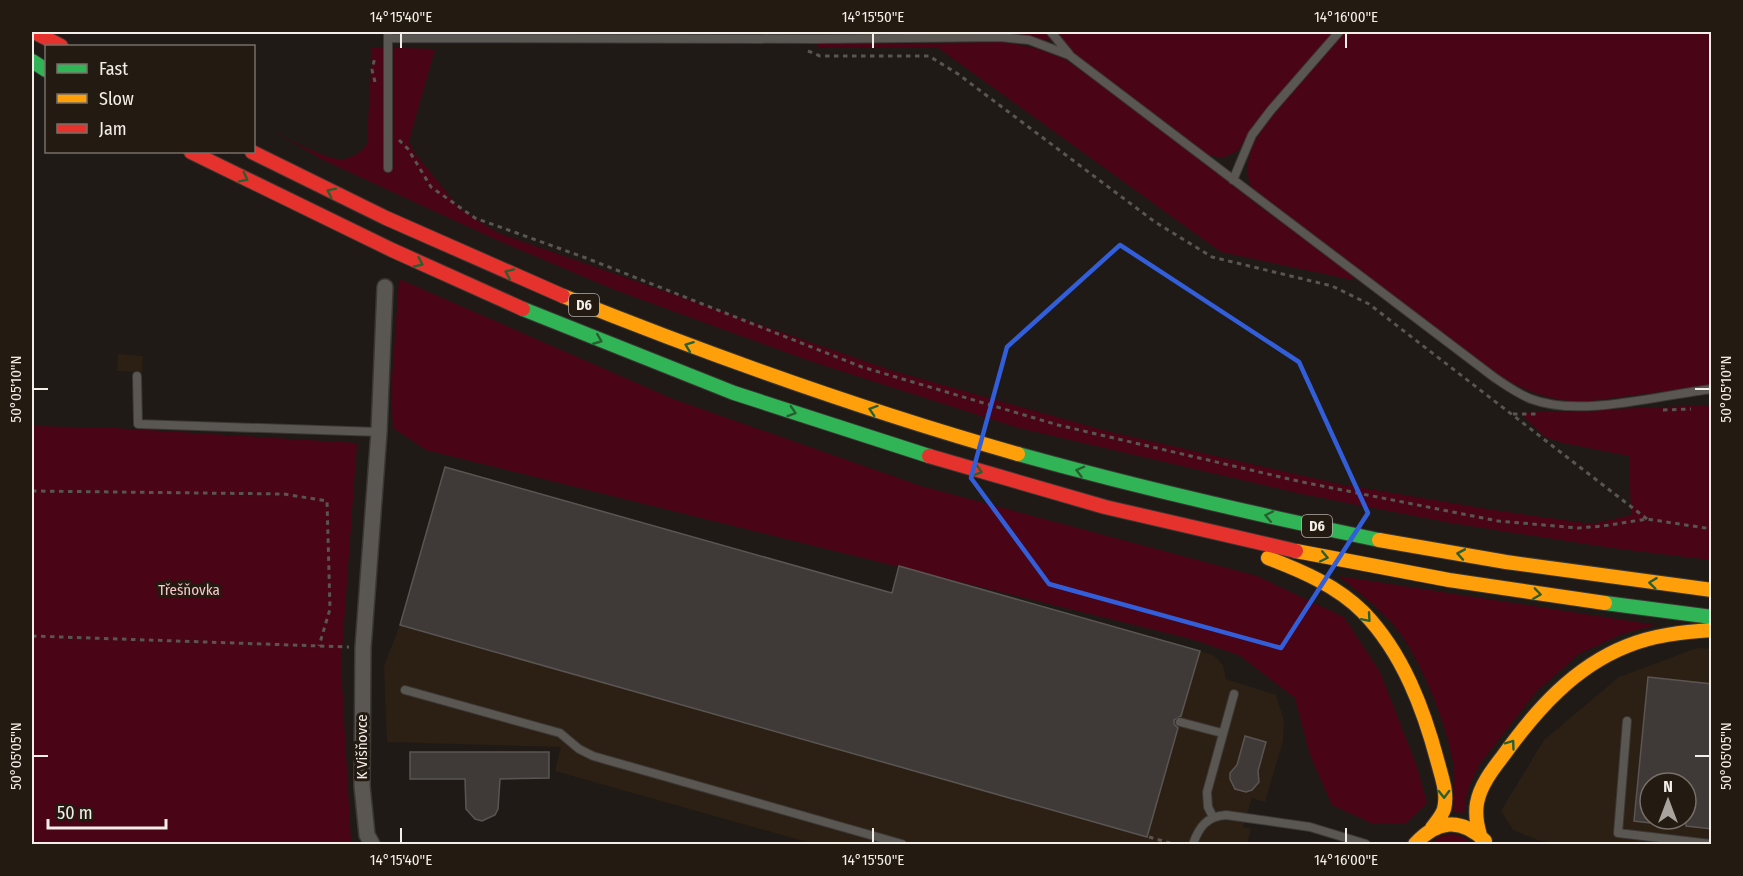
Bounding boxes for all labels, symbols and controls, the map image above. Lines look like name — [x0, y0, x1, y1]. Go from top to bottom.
text: 14°15'40"E — [370, 8, 432, 26]
text: 14°15'50"E — [842, 8, 904, 26]
text: 14°16'00"E — [1314, 8, 1378, 26]
legend — [45, 45, 255, 153]
text: Fast — [99, 58, 128, 80]
text: Slow — [99, 88, 134, 110]
text: Jam — [99, 118, 127, 140]
one-way arrow — [237, 171, 248, 182]
one-way arrow — [326, 188, 337, 200]
one-way arrow — [412, 256, 423, 268]
one-way arrow — [504, 268, 515, 280]
road number: D6 — [569, 294, 599, 316]
one-way arrow — [593, 332, 603, 345]
one-way arrow — [684, 341, 695, 353]
text: 50°05'10"N — [7, 355, 25, 423]
text: 50°05'10"N — [1717, 355, 1735, 423]
one-way arrow — [868, 404, 879, 417]
one-way arrow — [786, 405, 797, 417]
one-way arrow — [973, 463, 983, 476]
one-way arrow — [1075, 466, 1085, 478]
one-way arrow — [1265, 511, 1275, 524]
road number: D6 — [1302, 515, 1332, 537]
one-way arrow — [1456, 548, 1466, 561]
one-way arrow — [1319, 550, 1329, 563]
one-way arrow — [1649, 577, 1658, 589]
park label: Třešňovka — [158, 581, 220, 599]
one-way arrow — [1533, 587, 1542, 600]
one-way arrow — [1360, 611, 1371, 622]
street label: K Višňovce — [353, 714, 371, 780]
text: 50°05'05"N — [7, 722, 25, 790]
text: 50°05'05"N — [1717, 722, 1735, 790]
one-way arrow — [1504, 740, 1515, 751]
north arrow — [1638, 771, 1698, 831]
text: N — [1663, 777, 1673, 796]
one-way arrow — [1438, 789, 1450, 798]
scale bar — [48, 792, 166, 830]
text: 50 m — [57, 802, 93, 824]
text: 14°15'40"E — [370, 851, 432, 869]
text: 14°15'50"E — [842, 851, 904, 869]
text: 14°16'00"E — [1314, 851, 1378, 869]

